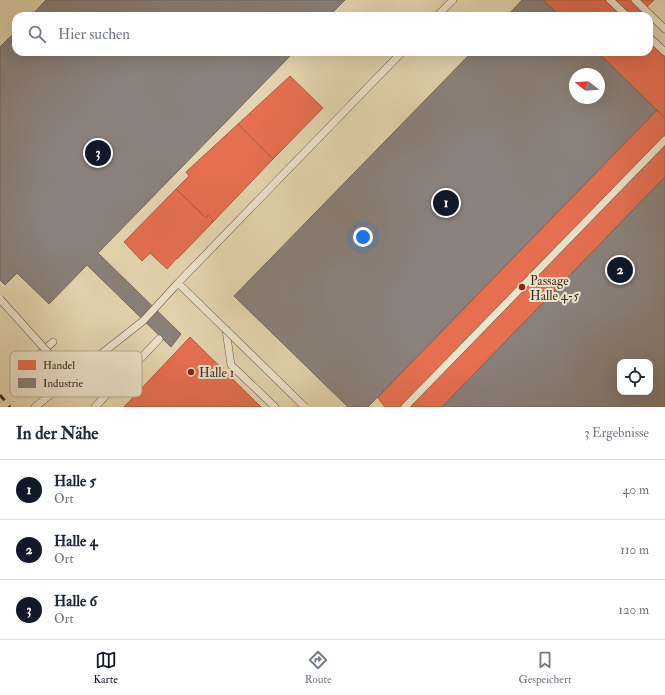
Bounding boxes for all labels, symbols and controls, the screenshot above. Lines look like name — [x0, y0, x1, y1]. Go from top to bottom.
search box — [12, 12, 653, 56]
icon: search — [26, 23, 48, 45]
text: Hier suchen — [58, 25, 130, 44]
north arrow — [569, 68, 605, 104]
pin: 3 — [85, 138, 111, 168]
pin: 1 — [433, 188, 459, 218]
your location — [353, 227, 373, 247]
pin: 2 — [607, 255, 633, 285]
place label: Passage Halle 4-5 — [530, 273, 579, 304]
marker: Passage Halle 4-5 — [517, 282, 527, 292]
legend — [10, 351, 142, 397]
text: Handel — [43, 359, 75, 372]
map controls — [617, 359, 653, 395]
button: locate — [617, 359, 653, 395]
place label: Halle 1 — [199, 365, 235, 381]
marker: Halle 1 — [186, 367, 196, 377]
text: Industrie — [43, 377, 84, 390]
text: In der Nähe — [16, 423, 98, 444]
text: 3 Ergebnisse — [584, 425, 649, 441]
text: Halle 5 — [54, 472, 96, 491]
text: 1 — [27, 482, 31, 498]
text: 40 m — [623, 482, 649, 498]
text: Ort — [54, 491, 74, 507]
text: Halle 4 — [54, 532, 98, 551]
text: 2 — [26, 542, 32, 558]
text: 110 m — [620, 542, 649, 558]
text: Ort — [54, 551, 74, 567]
text: Halle 6 — [54, 592, 97, 611]
text: 3 — [27, 602, 32, 618]
text: 120 m — [618, 602, 649, 618]
text: Ort — [54, 611, 74, 627]
tab: Karte — [93, 649, 118, 686]
tab: Route — [305, 649, 332, 686]
tab: Gespeichert — [518, 649, 572, 686]

